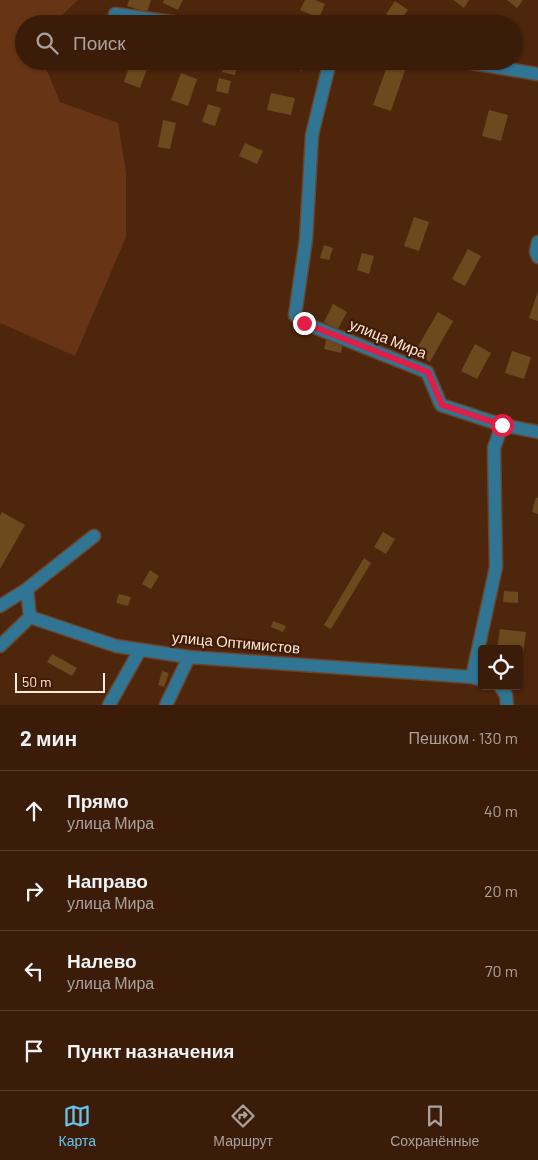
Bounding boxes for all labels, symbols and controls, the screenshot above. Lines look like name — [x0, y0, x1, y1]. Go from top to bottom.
search box — [15, 15, 523, 70]
icon: search — [33, 29, 61, 57]
text: Поиск — [73, 31, 126, 54]
route end — [293, 312, 316, 335]
street label: улица Мира — [347, 314, 430, 362]
route start — [491, 414, 514, 437]
street label: улица Оптимистов — [171, 627, 301, 657]
map controls — [478, 645, 523, 690]
button: locate — [478, 645, 523, 690]
scale bar — [15, 670, 105, 693]
text: 50 m — [22, 673, 51, 690]
text: 2 мин — [20, 725, 77, 750]
text: Пешком · 130 m — [409, 728, 518, 747]
text: Прямо — [67, 789, 129, 812]
icon: ahead — [20, 797, 48, 825]
text: 40 m — [484, 801, 518, 820]
text: улица Мира — [67, 813, 154, 832]
text: Направо — [67, 869, 148, 892]
icon: right — [20, 877, 48, 905]
text: 20 m — [484, 881, 518, 900]
text: улица Мира — [67, 893, 154, 912]
text: Налево — [67, 949, 137, 972]
icon: left — [20, 957, 48, 985]
text: 70 m — [485, 961, 518, 980]
text: улица Мира — [67, 973, 154, 992]
icon: arrive — [20, 1037, 48, 1065]
text: Пункт назначения — [67, 1039, 234, 1062]
tab: Карта — [59, 1102, 96, 1149]
tab: Маршрут — [213, 1102, 273, 1149]
tab: Сохранённые — [390, 1102, 479, 1149]

